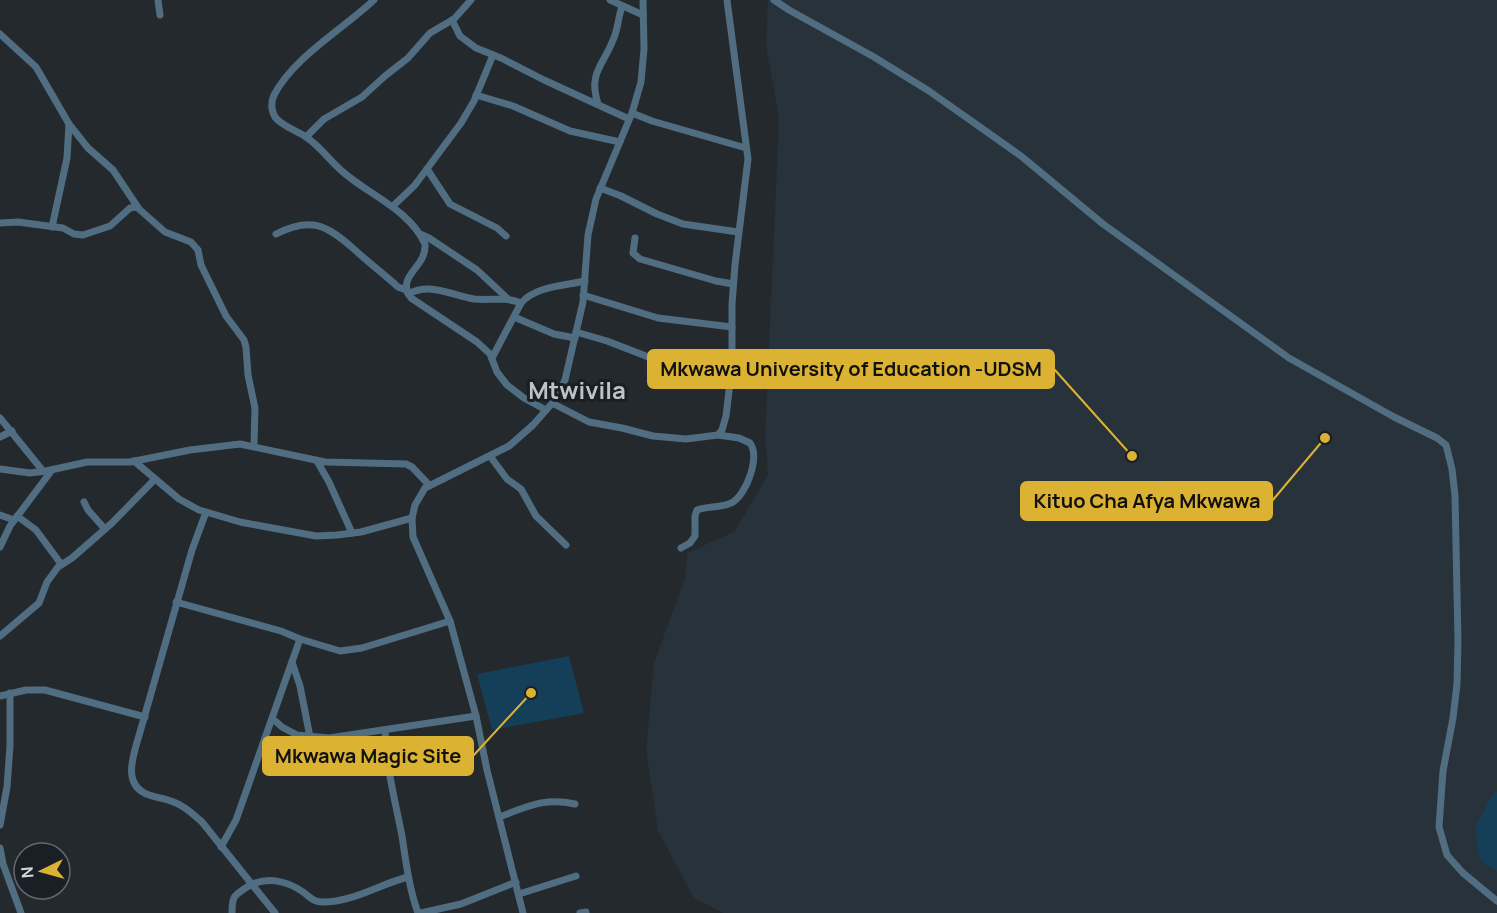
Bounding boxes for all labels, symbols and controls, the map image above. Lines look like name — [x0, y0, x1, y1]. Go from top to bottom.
callout: Mkwawa University of Education -UDSM — [648, 350, 1054, 388]
text: Mkwawa University of Education -UDSM — [660, 355, 1042, 382]
district label: Mtwivila — [528, 373, 626, 406]
callout: Kituo Cha Afya Mkwawa — [1021, 482, 1272, 520]
text: Kituo Cha Afya Mkwawa — [1033, 487, 1261, 514]
callout: Mkwawa Magic Site — [263, 737, 473, 775]
text: Mkwawa Magic Site — [275, 742, 461, 769]
north arrow — [12, 841, 72, 901]
text: N — [16, 866, 39, 879]

